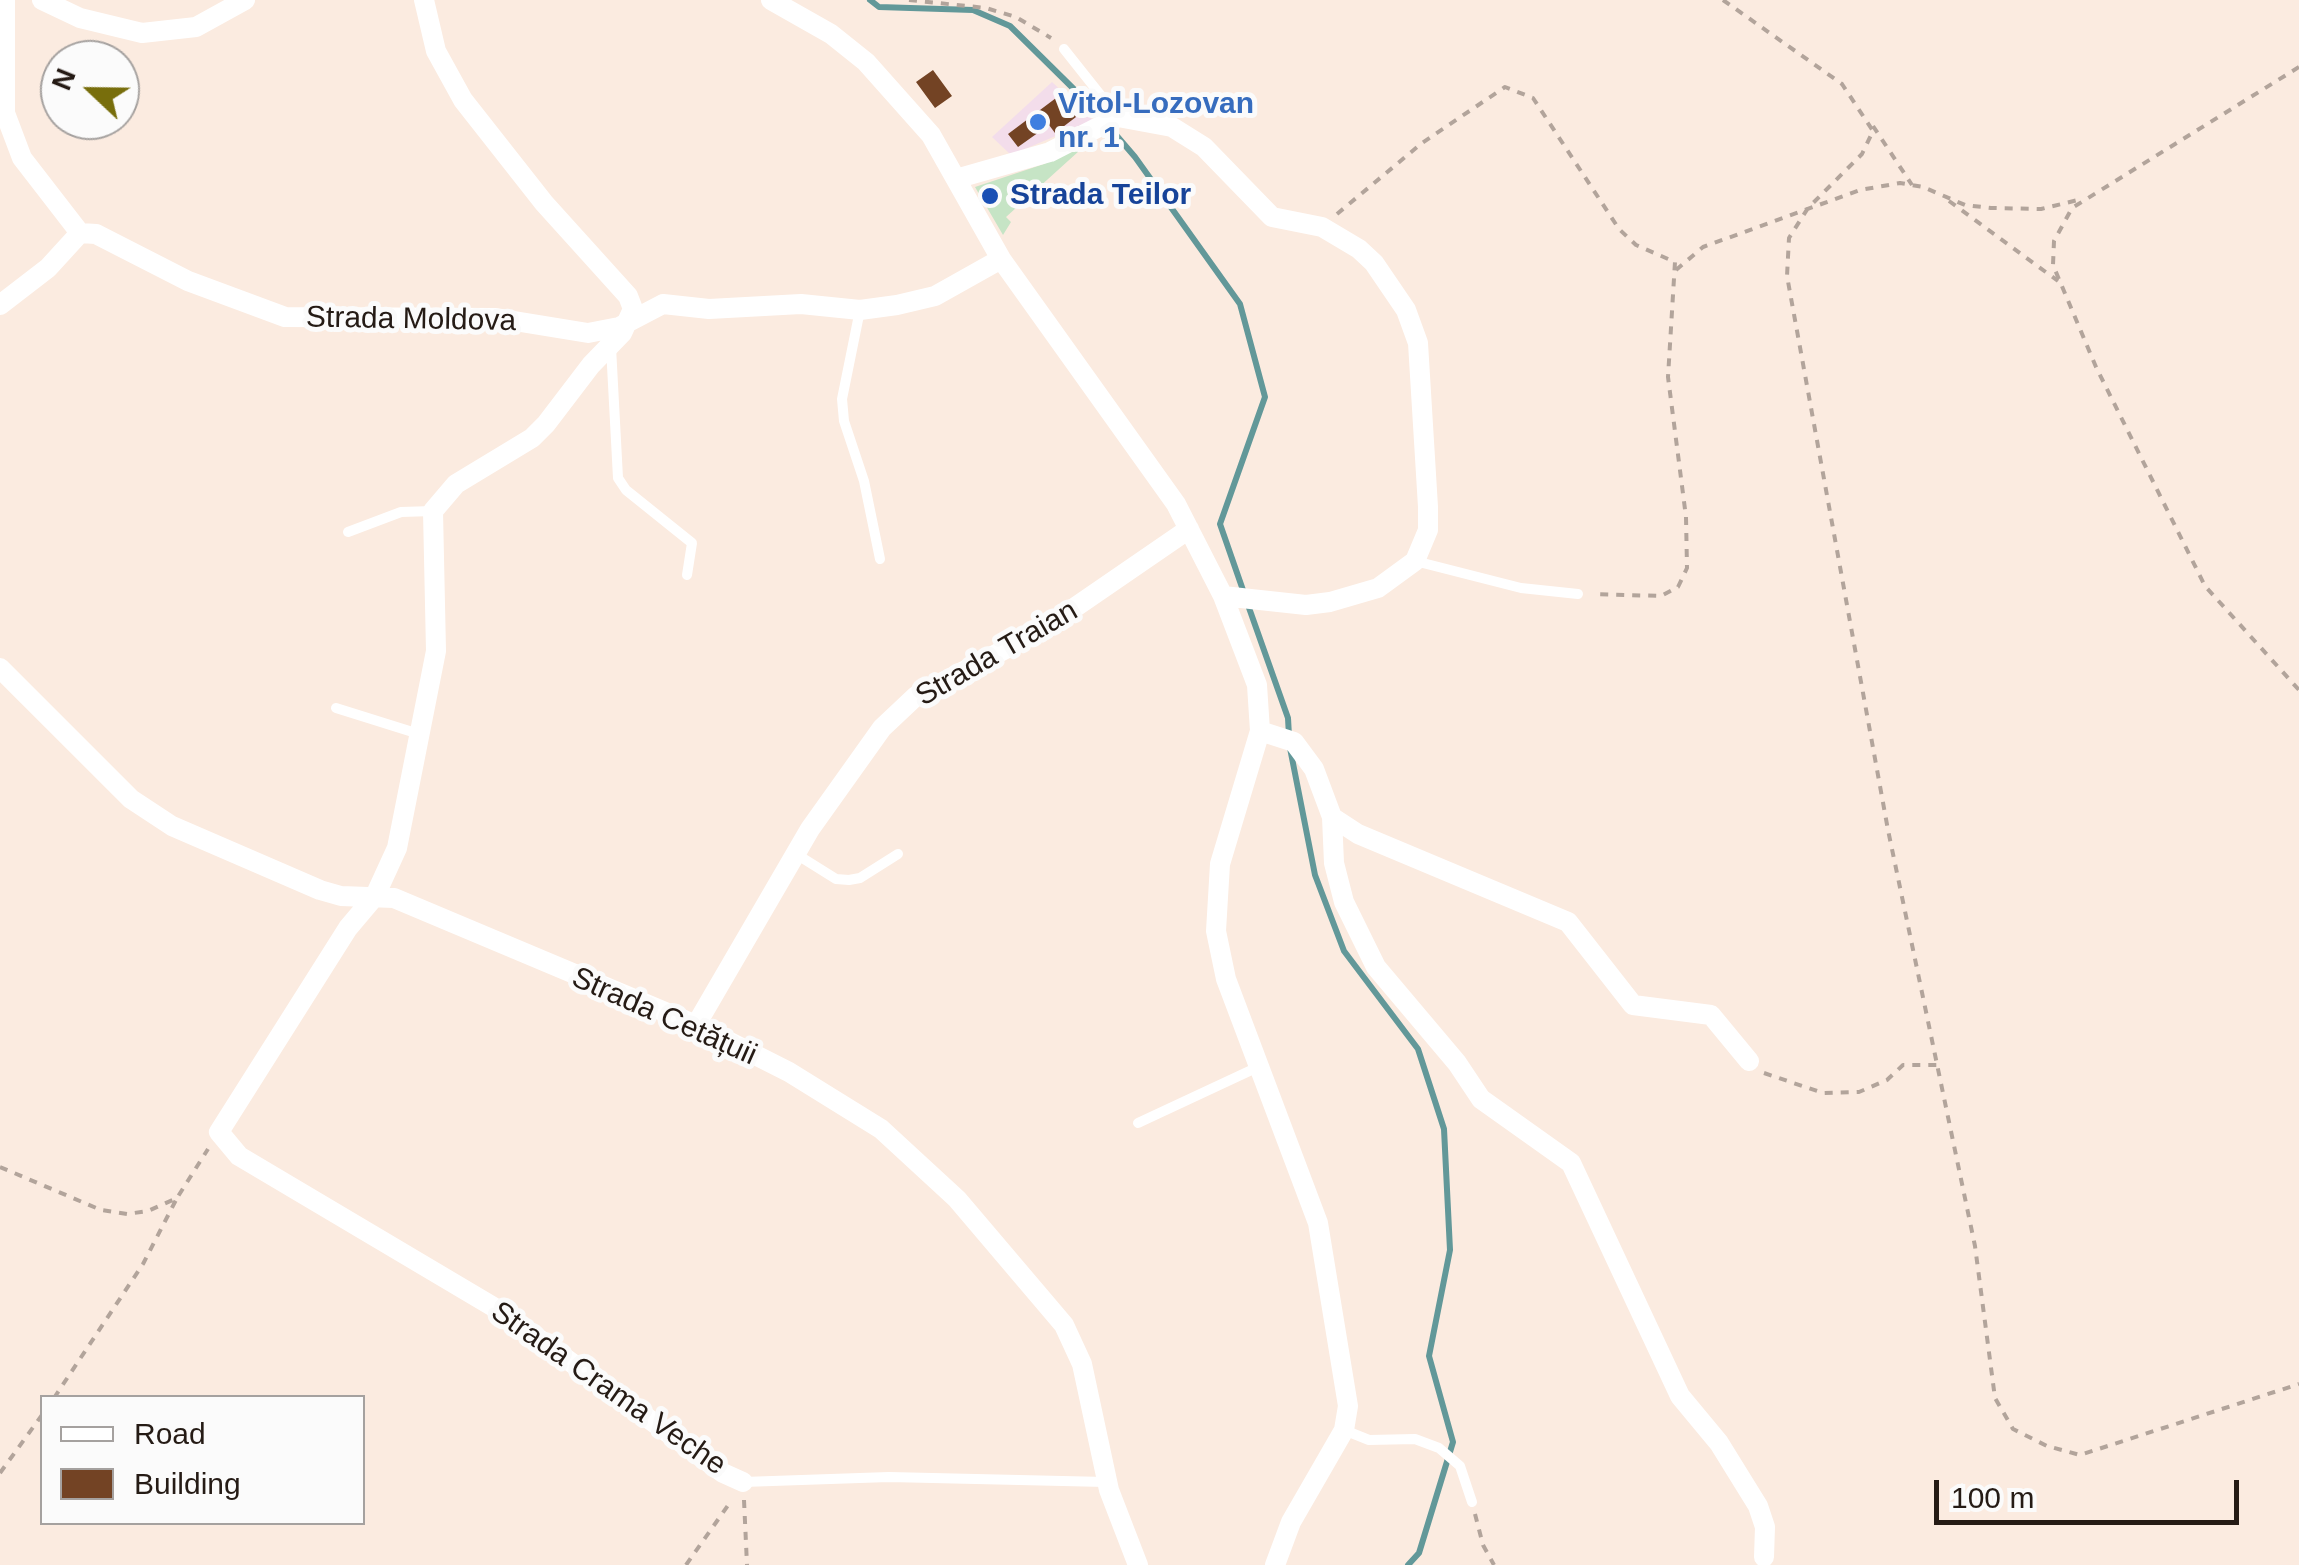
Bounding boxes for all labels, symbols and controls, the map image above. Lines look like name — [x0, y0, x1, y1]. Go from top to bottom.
north arrow — [40, 40, 140, 140]
text: N — [45, 64, 82, 95]
place label: Vitol-Lozovan nr. 1 — [1058, 87, 1254, 158]
marker: Vitol-Lozovan nr. 1 — [1027, 111, 1049, 133]
place label: Strada Teilor — [1010, 178, 1191, 214]
marker: Strada Teilor — [979, 185, 1001, 207]
street label: Strada Moldova — [306, 300, 516, 340]
street label: Strada Traian — [910, 593, 1084, 715]
street label: Strada Cetățuii — [566, 960, 762, 1074]
street label: Strada Crama Veche — [484, 1294, 732, 1484]
legend — [40, 1395, 365, 1525]
text: Road — [134, 1417, 206, 1450]
scale bar — [1939, 1460, 2244, 1522]
text: Building — [134, 1467, 241, 1500]
text: 100 m — [1951, 1481, 2034, 1514]

